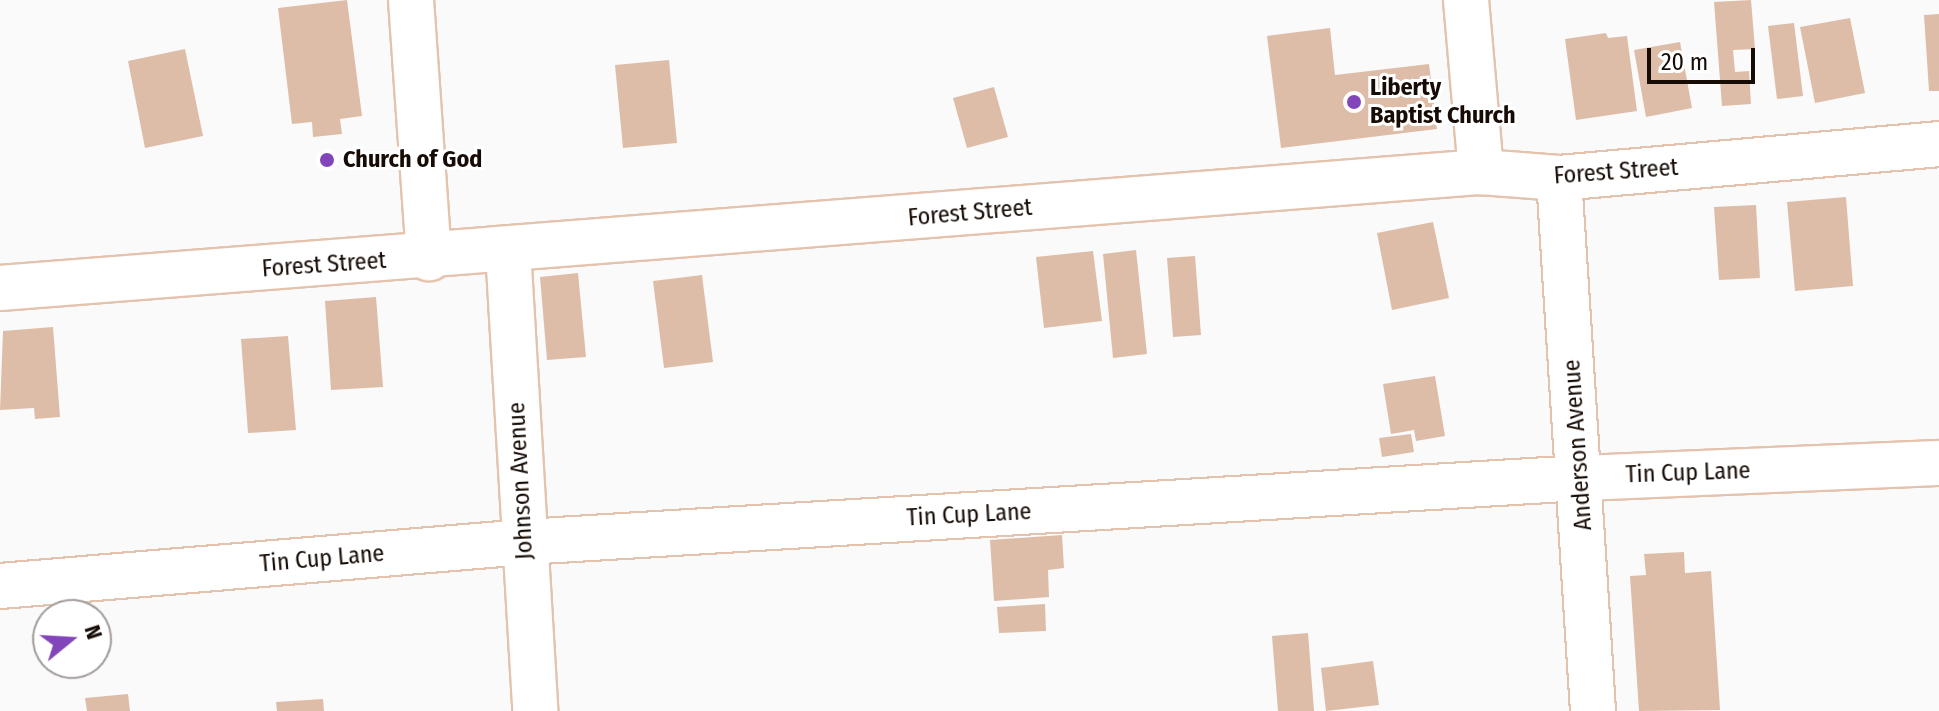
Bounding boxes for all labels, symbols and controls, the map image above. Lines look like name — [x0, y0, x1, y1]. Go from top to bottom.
scale bar — [1651, 32, 1759, 82]
text: 20 m — [1661, 48, 1708, 76]
place label: Liberty Baptist Church — [1370, 74, 1516, 130]
marker: Liberty Baptist Church — [1345, 93, 1363, 111]
place label: Church of God — [343, 146, 482, 174]
marker: Church of God — [318, 151, 336, 169]
street label: Forest Street — [1553, 153, 1679, 191]
street label: Forest Street — [907, 193, 1033, 233]
street label: Forest Street — [261, 246, 387, 284]
street label: Anderson Avenue — [1558, 359, 1598, 531]
street label: Johnson Avenue — [502, 401, 540, 561]
street label: Tin Cup Lane — [1625, 456, 1751, 490]
street label: Tin Cup Lane — [906, 497, 1032, 533]
street label: Tin Cup Lane — [259, 539, 385, 579]
north arrow — [32, 599, 112, 679]
text: N — [79, 622, 108, 642]

